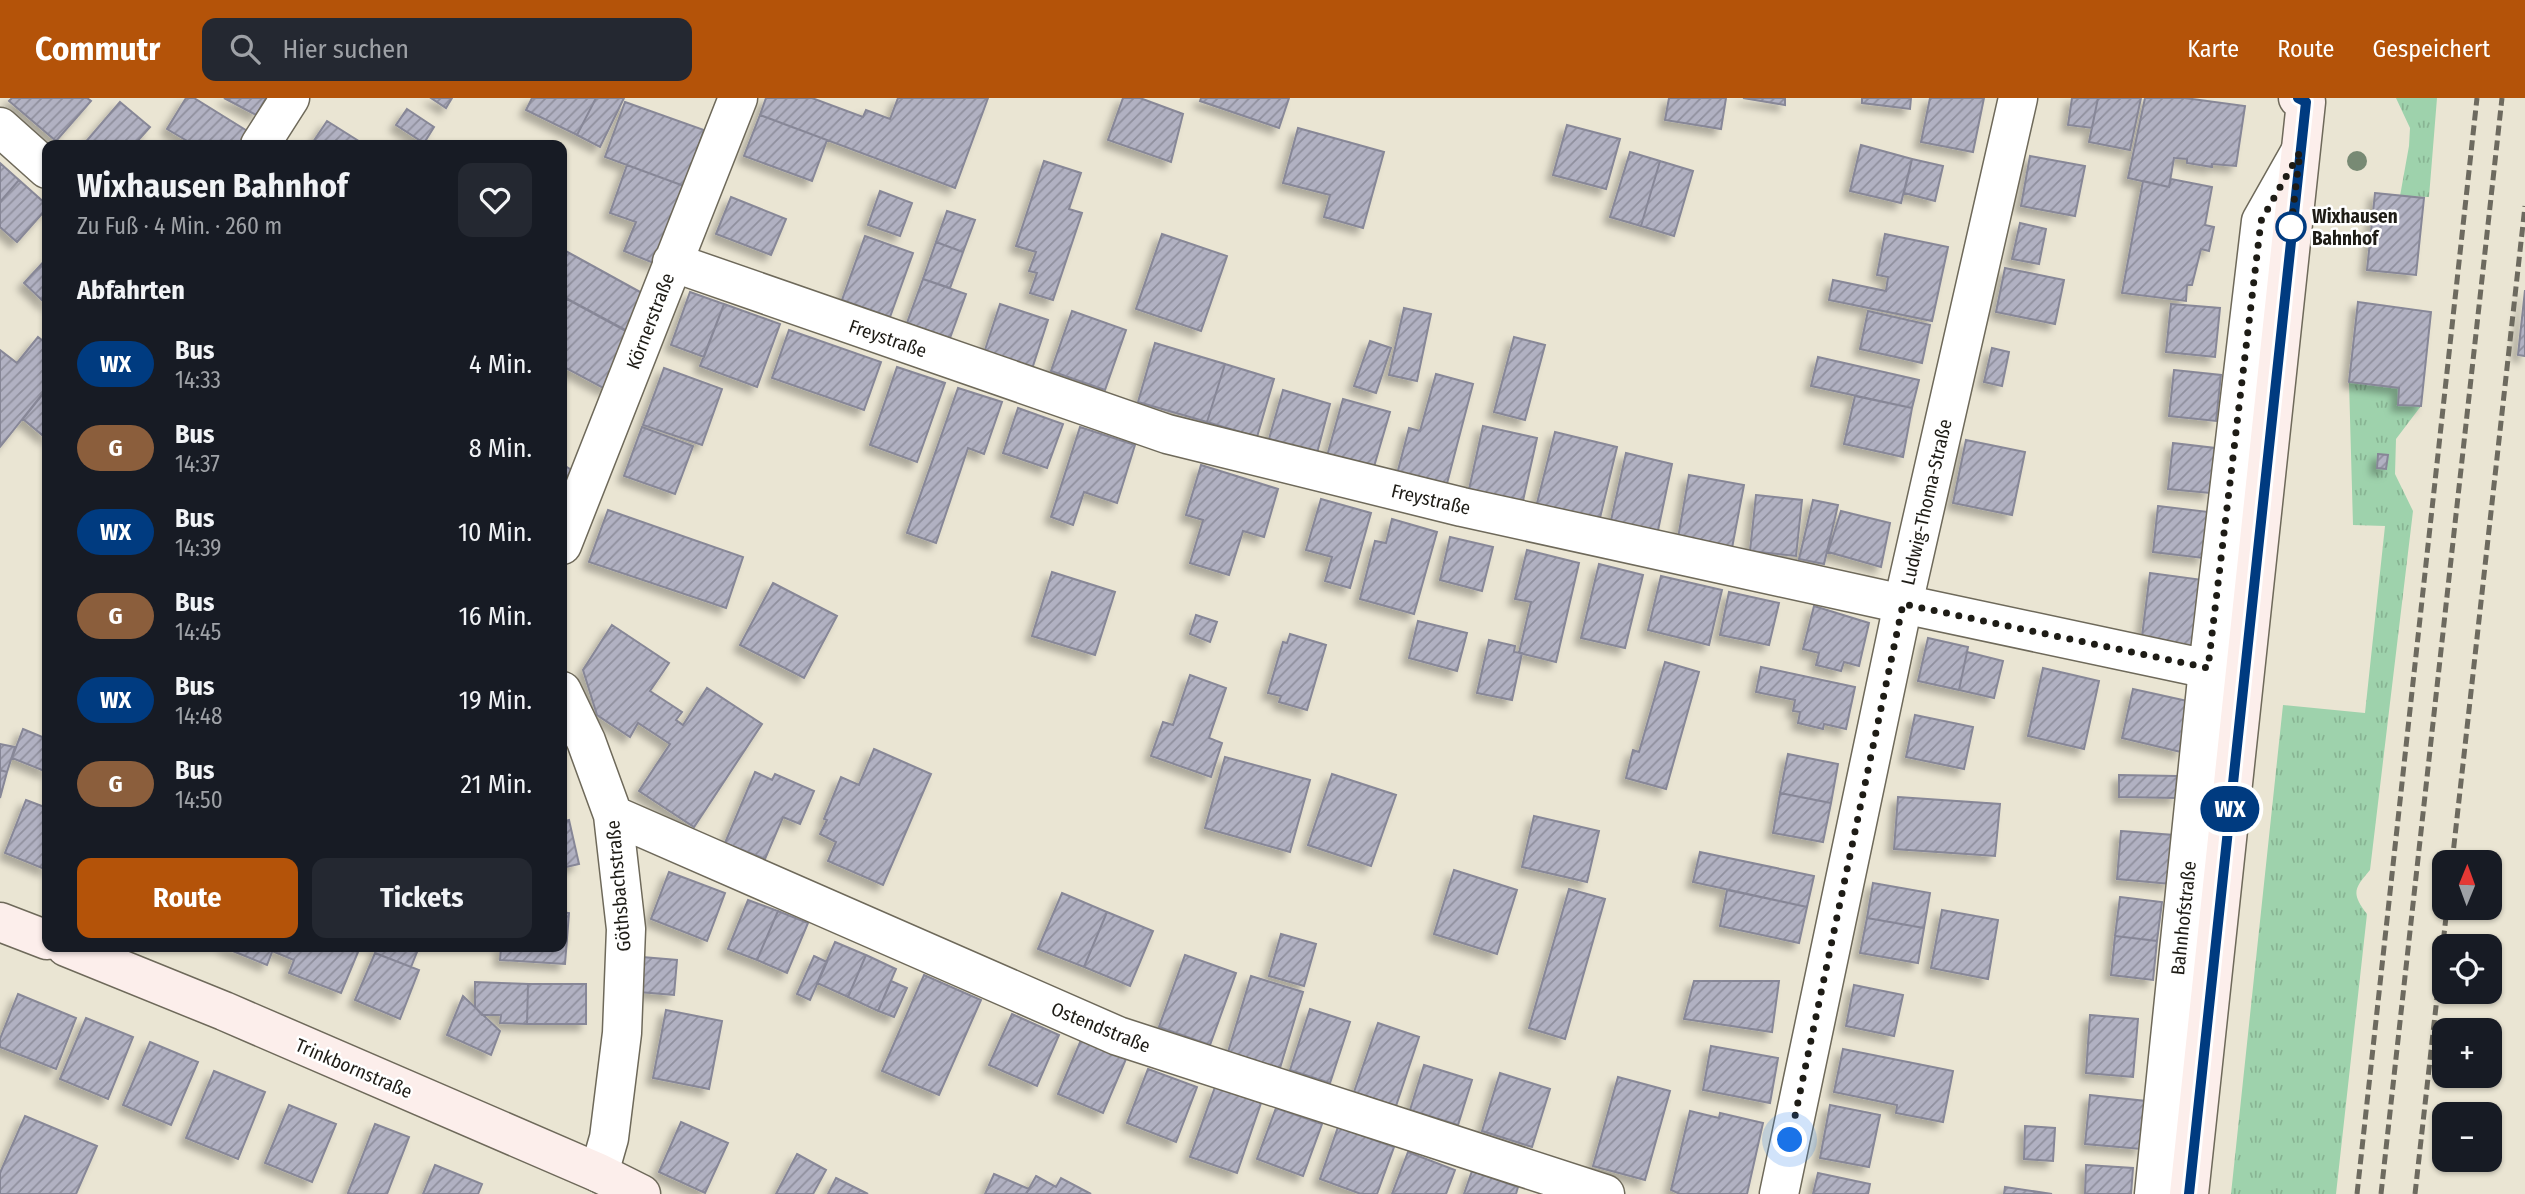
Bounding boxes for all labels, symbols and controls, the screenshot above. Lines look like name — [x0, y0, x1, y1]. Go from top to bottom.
search box — [202, 18, 692, 81]
text: Commutr — [35, 29, 160, 69]
icon: search — [226, 30, 264, 68]
text: Hier suchen — [282, 34, 409, 65]
text: Karte — [2187, 35, 2239, 63]
text: Route — [2277, 35, 2334, 63]
text: Gespeichert — [2372, 35, 2490, 63]
button: heart — [458, 163, 532, 237]
text: Wixhausen Bahnhof — [77, 166, 348, 206]
place label: Wixhausen Bahnhof — [2312, 205, 2398, 250]
text: Zu Fuß · 4 Min. · 260 m — [77, 212, 282, 240]
marker: Wixhausen Bahnhof — [2276, 212, 2306, 242]
street label: Körnerstraße — [622, 270, 679, 373]
text: Abfahrten — [77, 275, 185, 306]
street label: Freystraße — [846, 314, 930, 362]
text: Bus — [175, 335, 214, 366]
text: 4 Min. — [469, 349, 532, 380]
text: WX — [100, 350, 131, 378]
text: 14:33 — [175, 366, 221, 394]
street label: Ludwig-Thoma-Straße — [1896, 417, 1957, 587]
text: Bus — [175, 419, 214, 450]
text: 8 Min. — [469, 433, 532, 464]
text: G — [108, 434, 123, 462]
text: 14:37 — [175, 450, 220, 478]
street label: Freystraße — [1389, 479, 1473, 520]
text: Bus — [175, 503, 214, 534]
text: 10 Min. — [458, 517, 532, 548]
text: WX — [100, 518, 131, 546]
text: 14:39 — [175, 534, 221, 562]
text: Bus — [175, 587, 214, 618]
text: 16 Min. — [459, 601, 532, 632]
text: G — [108, 602, 123, 630]
text: 14:45 — [175, 618, 221, 646]
text: Bus — [175, 671, 214, 702]
text: 19 Min. — [459, 685, 532, 716]
text: WX — [100, 686, 131, 714]
text: 14:48 — [175, 702, 223, 730]
text: Bus — [175, 755, 214, 786]
text: 21 Min. — [461, 769, 532, 800]
text: G — [108, 770, 123, 798]
text: 14:50 — [175, 786, 223, 814]
line badge: WX — [2198, 786, 2262, 832]
text: WX — [2214, 795, 2246, 823]
street label: Göthsbachstraße — [601, 819, 636, 953]
north arrow — [2432, 850, 2502, 920]
map controls — [2432, 850, 2502, 1172]
button: Route — [77, 858, 298, 938]
button: Tickets — [312, 858, 532, 938]
street label: Bahnhofstraße — [2166, 860, 2201, 976]
button: locate — [2432, 934, 2502, 1004]
street label: Ostendstraße — [1048, 997, 1154, 1058]
button: + — [2432, 1018, 2502, 1088]
street label: Trinkbornstraße — [292, 1034, 416, 1103]
button: − — [2432, 1102, 2502, 1172]
your location — [1772, 1122, 1807, 1157]

